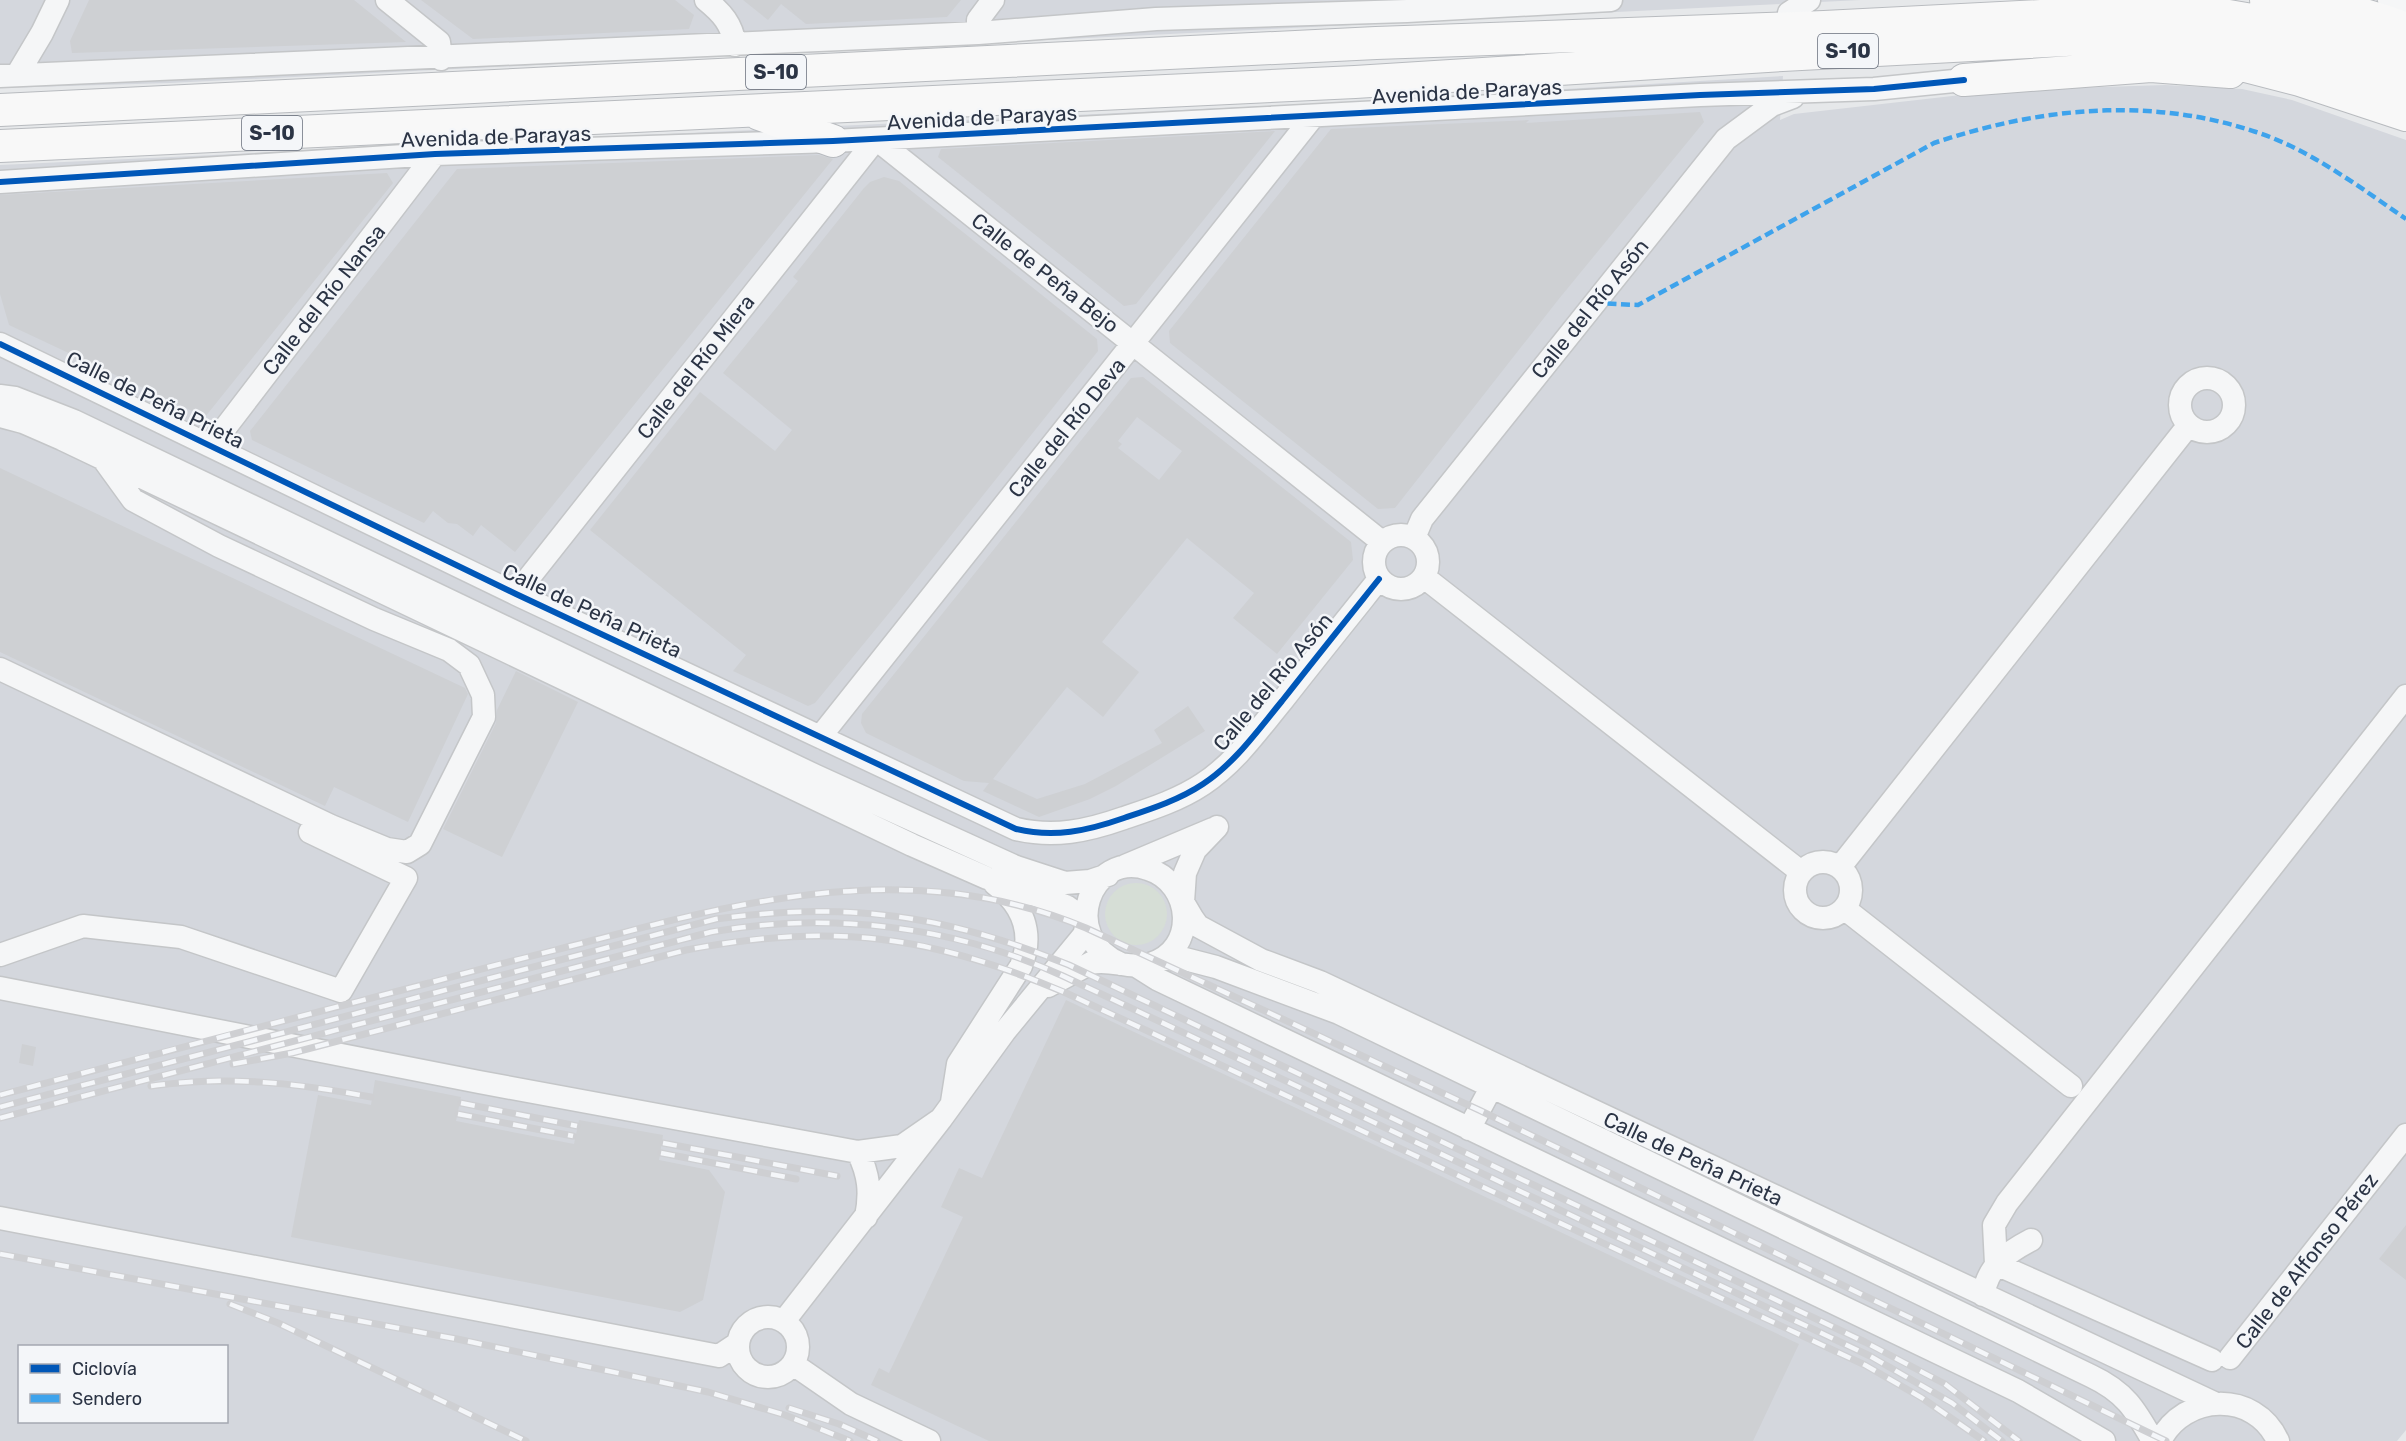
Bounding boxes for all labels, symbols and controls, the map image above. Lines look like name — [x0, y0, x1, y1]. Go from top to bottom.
road number: S-10 — [1818, 34, 1878, 68]
road number: S-10 — [746, 55, 806, 89]
street label: Avenida de Parayas — [1371, 74, 1563, 109]
street label: Avenida de Parayas — [886, 100, 1078, 135]
road number: S-10 — [242, 116, 302, 150]
street label: Avenida de Parayas — [400, 121, 592, 152]
street label: Calle de Peña Bejo — [967, 207, 1124, 338]
street label: Calle del Río Nansa — [257, 219, 390, 380]
street label: Calle del Río Asón — [1526, 234, 1654, 383]
street label: Calle del Río Miera — [632, 290, 760, 444]
street label: Calle de Peña Prieta — [62, 346, 248, 453]
street label: Calle del Río Deva — [1003, 353, 1130, 502]
street label: Calle de Peña Prieta — [499, 558, 686, 663]
street label: Calle del Río Asón — [1208, 608, 1338, 756]
street label: Calle de Peña Prieta — [1600, 1106, 1787, 1211]
street label: Calle de Alfonso Pérez — [2230, 1168, 2383, 1354]
legend — [18, 1345, 228, 1423]
text: Ciclovía — [72, 1358, 137, 1380]
text: Sendero — [72, 1388, 142, 1410]

